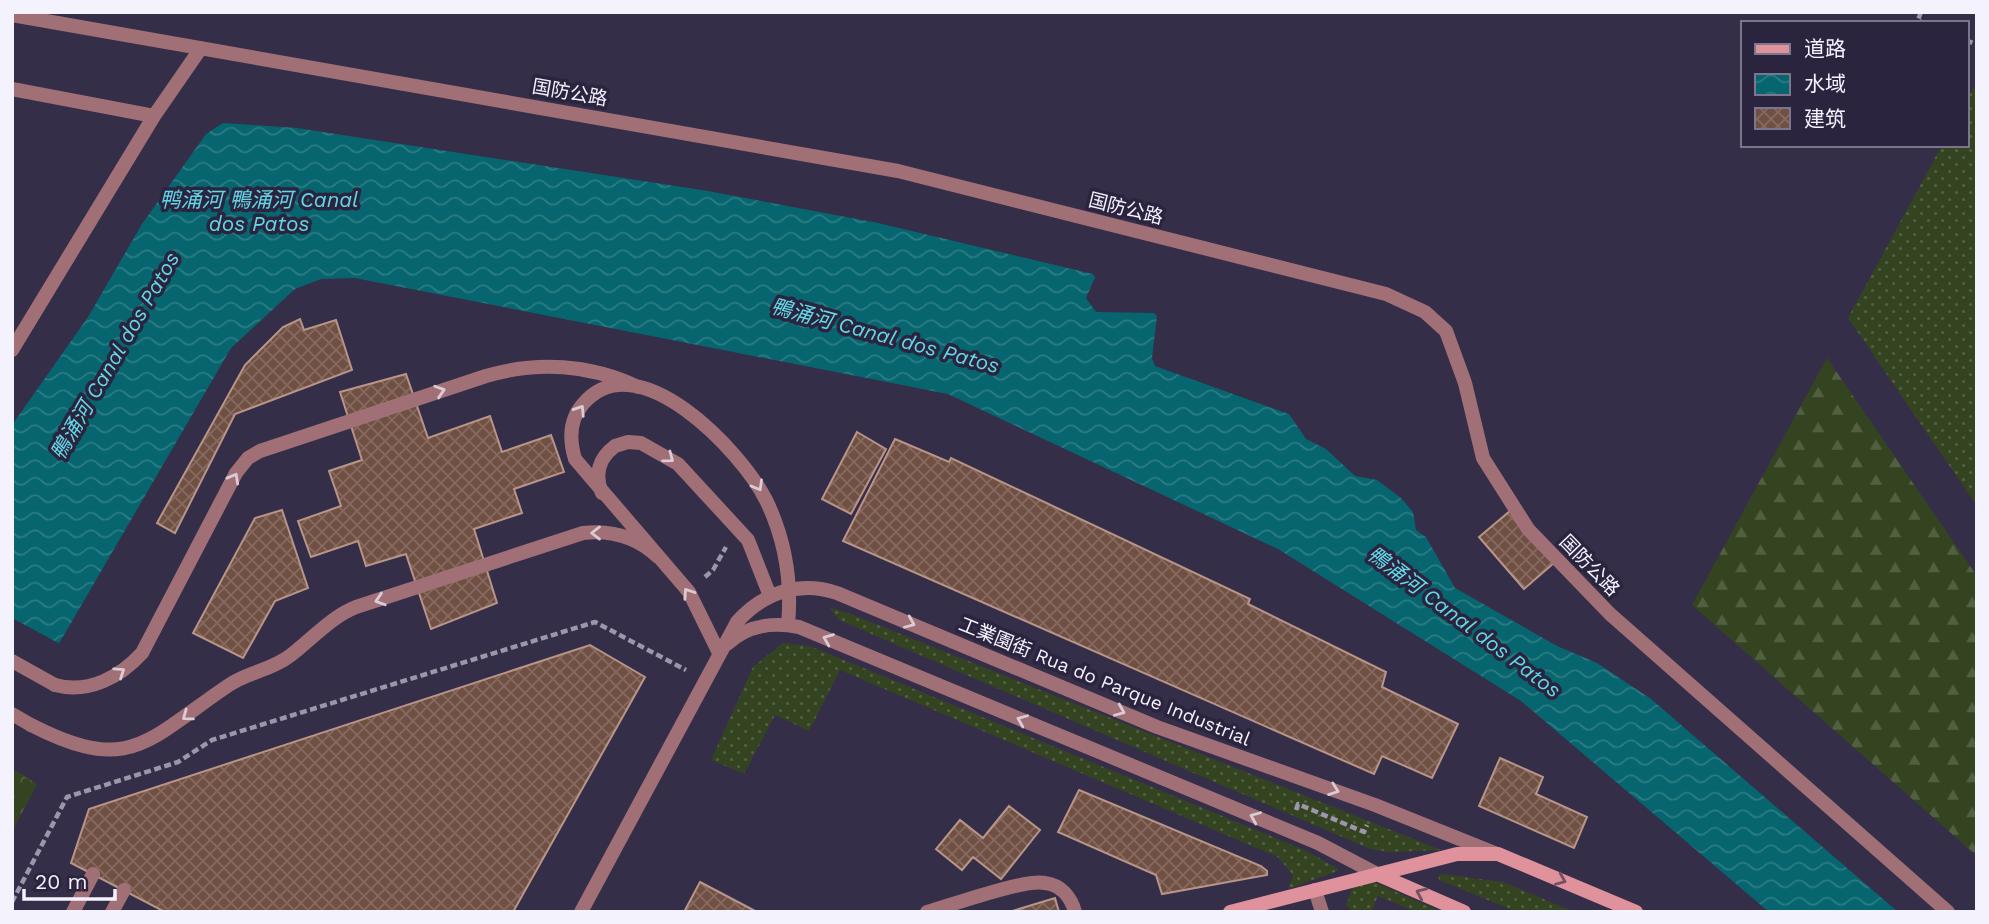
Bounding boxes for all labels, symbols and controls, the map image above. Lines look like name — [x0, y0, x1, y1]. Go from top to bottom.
legend — [1741, 21, 1968, 147]
text: 道路 — [1804, 36, 1846, 61]
text: 水域 — [1804, 71, 1846, 96]
street label: 国防公路 — [530, 75, 609, 110]
text: 建筑 — [1804, 106, 1846, 131]
water label: 鸭涌河 鴨涌河 Canal dos Patos — [160, 187, 358, 236]
street label: 国防公路 — [1086, 188, 1166, 229]
water label: 鴨涌河 Canal dos Patos — [45, 247, 184, 464]
water label: 鴨涌河 Canal dos Patos — [768, 293, 1002, 378]
one-way arrow — [433, 385, 445, 399]
one-way arrow — [571, 405, 584, 418]
one-way arrow — [661, 450, 674, 462]
one-way arrow — [226, 472, 239, 485]
one-way arrow — [750, 479, 763, 492]
one-way arrow — [591, 525, 601, 541]
street label: 国防公路 — [1555, 530, 1624, 601]
water label: 鴨涌河 Canal dos Patos — [1363, 541, 1566, 703]
one-way arrow — [683, 588, 696, 601]
one-way arrow — [374, 591, 386, 606]
street label: 工業園街 Rua do Parque Industrial — [956, 612, 1254, 751]
one-way arrow — [904, 615, 916, 629]
one-way arrow — [823, 633, 836, 647]
one-way arrow — [112, 667, 125, 680]
one-way arrow — [1113, 703, 1125, 717]
one-way arrow — [182, 707, 194, 720]
one-way arrow — [1017, 714, 1030, 728]
one-way arrow — [1327, 782, 1339, 796]
one-way arrow — [1250, 811, 1262, 825]
scale bar — [24, 858, 116, 902]
text: 20 m — [35, 869, 87, 894]
one-way arrow — [1554, 872, 1566, 886]
one-way arrow — [1415, 887, 1428, 901]

